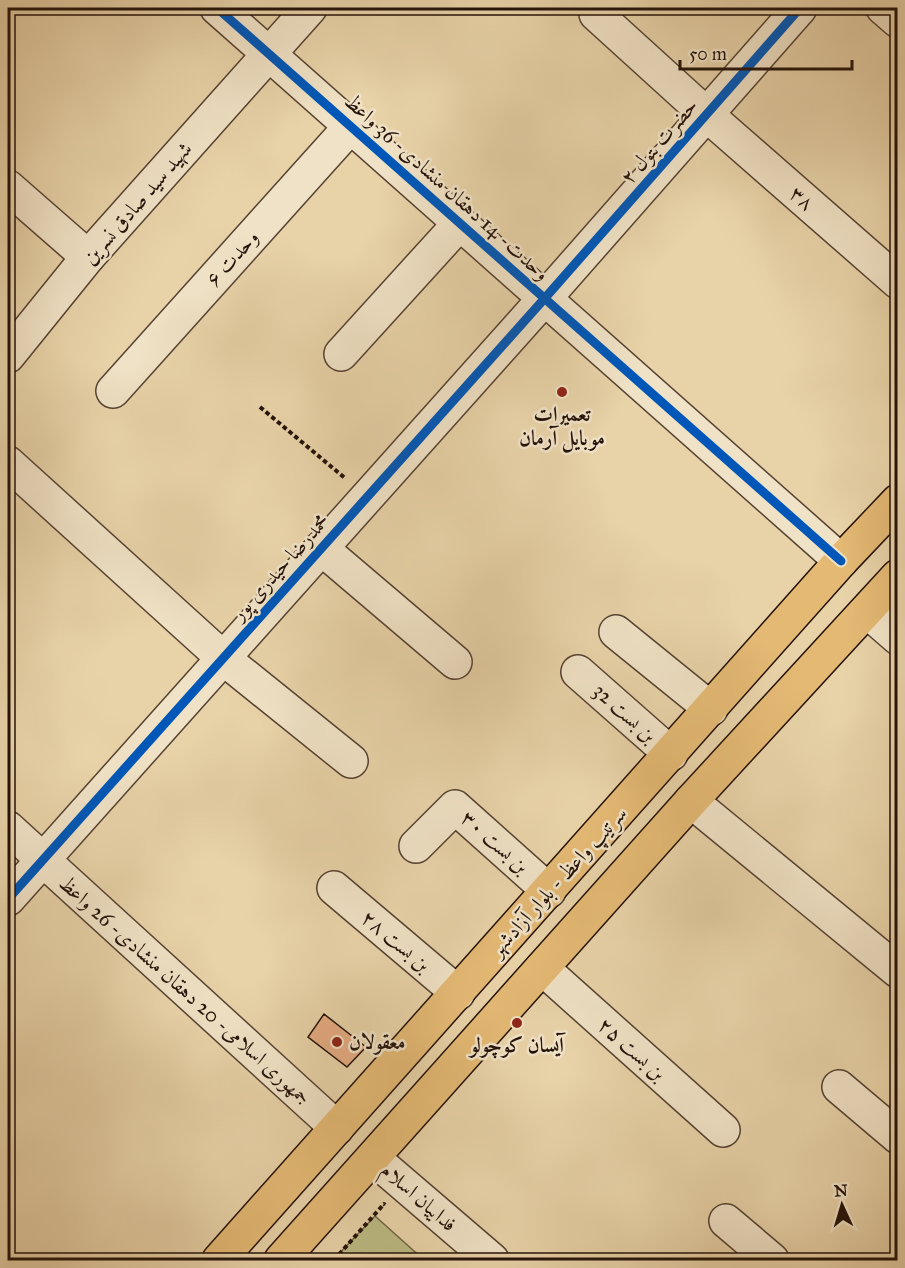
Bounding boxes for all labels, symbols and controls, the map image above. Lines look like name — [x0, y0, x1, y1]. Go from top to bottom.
scale bar — [680, 33, 852, 71]
text: 50 m — [689, 43, 727, 65]
street label: وحدت- 14 دهقان منشادی- 36 واعظ — [339, 88, 555, 286]
street label: حضرت بتول ۲ — [615, 93, 704, 190]
street label: شهید سید صادق نسرین — [76, 136, 198, 271]
street label: ۳۸ — [784, 180, 820, 216]
street label: وحدت ۶ — [200, 224, 264, 292]
marker: تعمیرات موبایل آرمان — [555, 385, 569, 399]
place label: تعمیرات موبایل آرمان — [519, 401, 605, 453]
street label: محمدرضا حیدری پور — [224, 508, 336, 629]
street label: بن بست 32 — [588, 678, 662, 748]
street label: سرتیپ واعظ - بلوار آزادشهر — [482, 801, 635, 965]
street label: بن بست ۳۰ — [456, 805, 535, 879]
street label: جمهوری اسلامی- 20 دهقان منشادی- 26 واعظ — [54, 870, 316, 1110]
street label: بن بست ۲۸ — [356, 904, 436, 978]
street label: بن بست ۲۵ — [593, 1012, 672, 1086]
marker: آیسان کوچولو — [510, 1016, 524, 1030]
place label: معقولان — [349, 1029, 406, 1055]
place label: آیسان کوچولو — [468, 1032, 566, 1059]
marker: معقولان — [330, 1035, 344, 1049]
street label: فداییان اسلام — [372, 1157, 462, 1241]
north arrow — [812, 1175, 872, 1235]
text: N — [834, 1181, 849, 1200]

